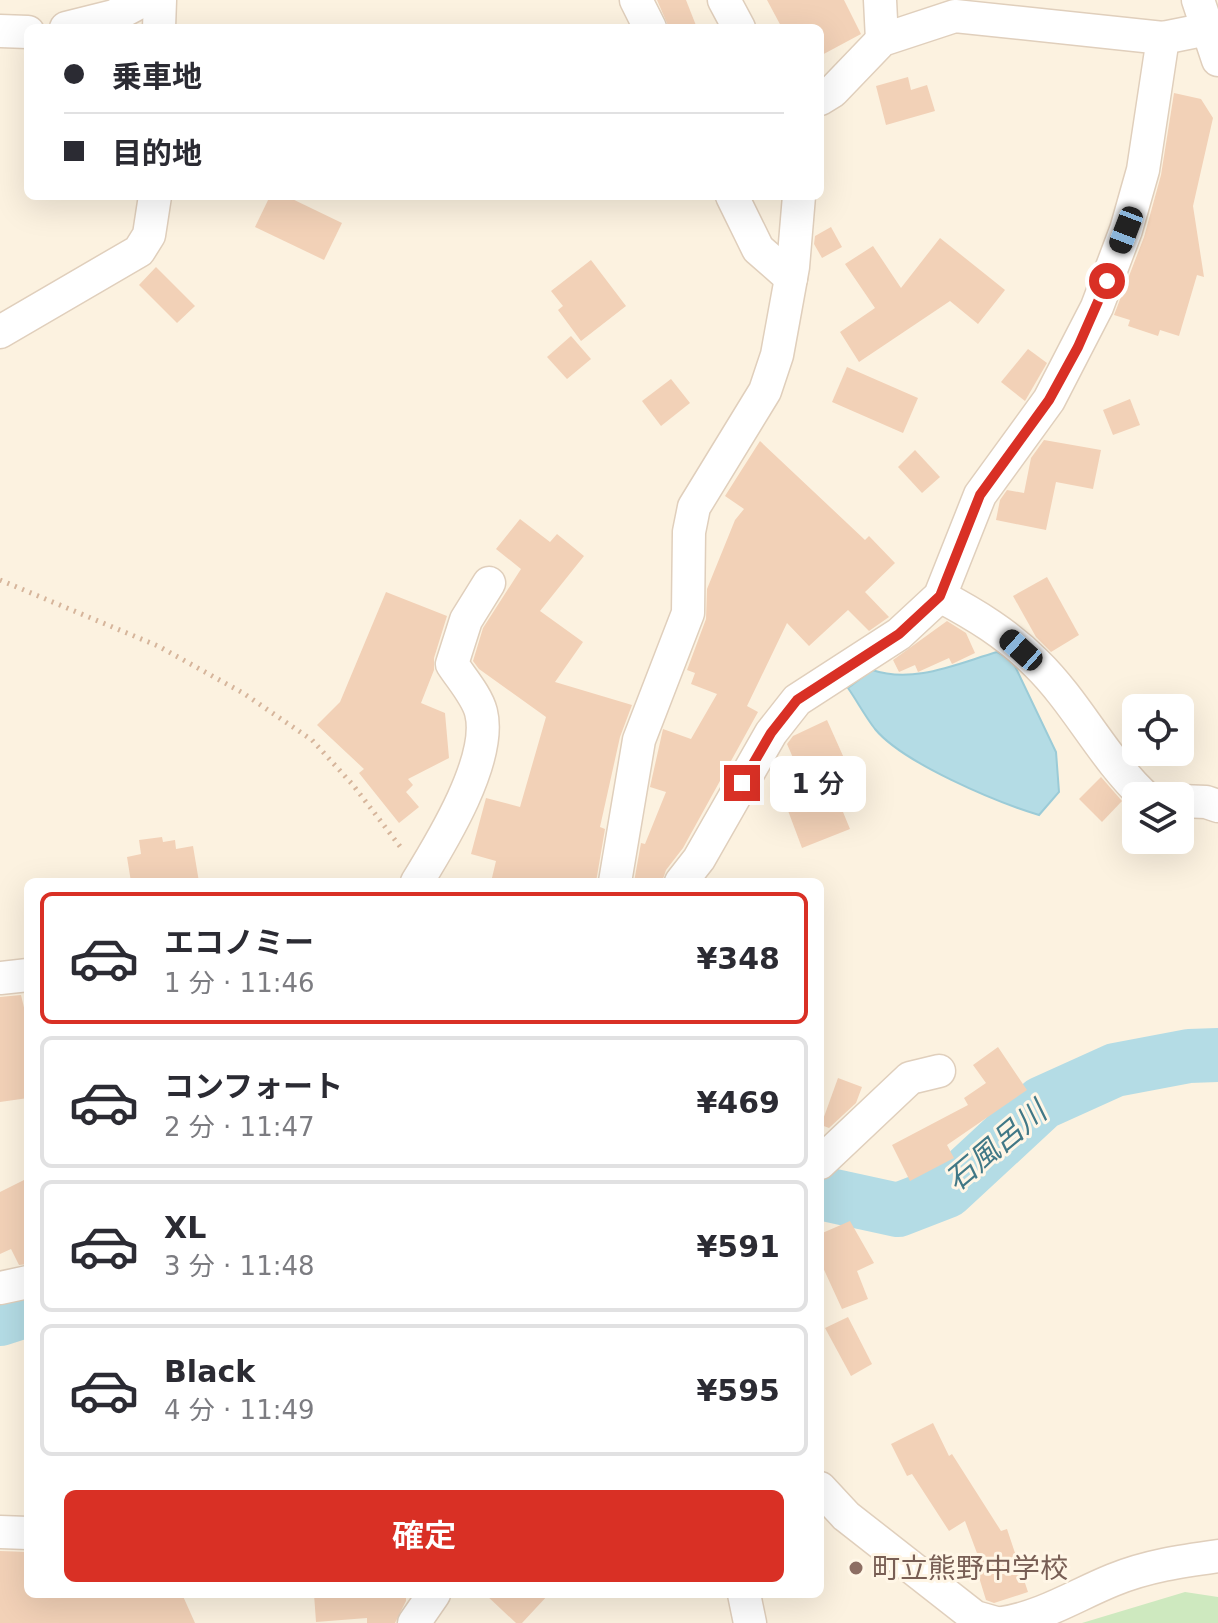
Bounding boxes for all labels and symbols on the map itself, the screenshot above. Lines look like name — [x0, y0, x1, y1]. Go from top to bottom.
car — [1106, 203, 1146, 257]
route start — [1089, 263, 1125, 299]
car — [995, 625, 1047, 675]
callout: 1 分 — [770, 755, 866, 811]
route end — [724, 765, 760, 801]
water label: 石風呂川 — [938, 1092, 1055, 1198]
place label: 町立熊野中学校 — [872, 1552, 1068, 1585]
marker: 町立熊野中学校 — [847, 1559, 865, 1577]

